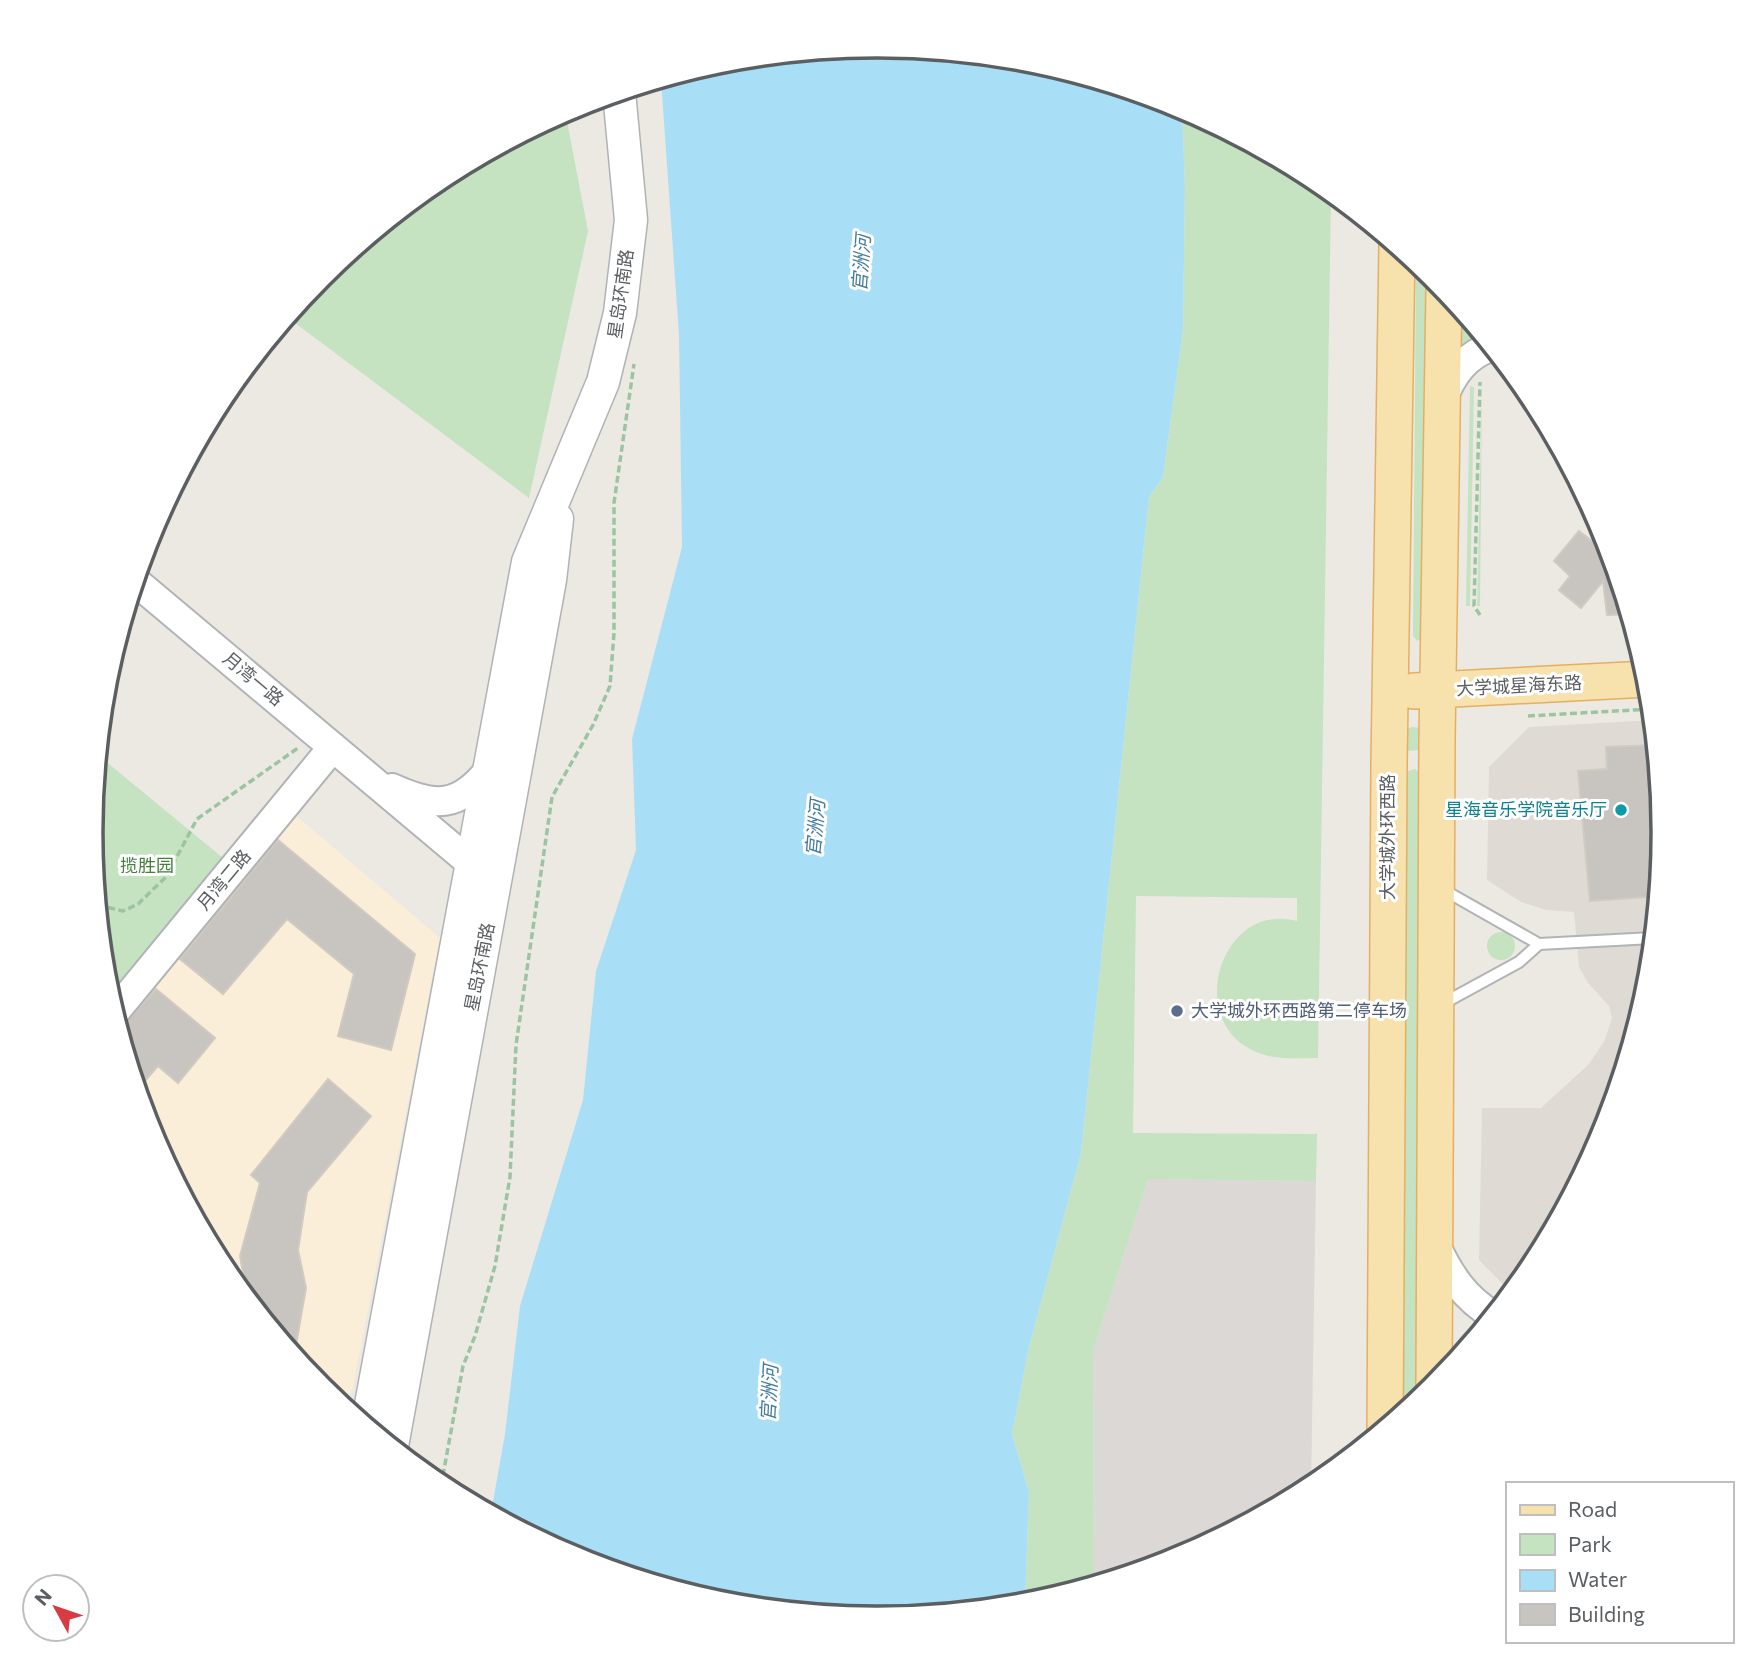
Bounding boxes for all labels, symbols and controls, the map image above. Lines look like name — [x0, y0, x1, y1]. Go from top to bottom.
water label: 官洲河 — [847, 230, 874, 292]
street label: 星岛环南路 — [603, 248, 637, 340]
street label: 月湾一路 — [219, 647, 288, 710]
street label: 大学城星海东路 — [1455, 671, 1582, 699]
street label: 大学城外环西路 — [1376, 774, 1398, 900]
water label: 官洲河 — [801, 795, 829, 857]
place label: 星海音乐学院音乐厅 — [1445, 798, 1607, 820]
marker: 星海音乐学院音乐厅 — [1613, 802, 1629, 818]
street label: 月湾二路 — [192, 845, 255, 914]
park label: 揽胜园 — [120, 854, 174, 876]
street label: 星岛环南路 — [460, 921, 498, 1013]
place label: 大学城外环西路第二停车场 — [1191, 999, 1407, 1021]
marker: 大学城外环西路第二停车场 — [1169, 1003, 1185, 1019]
water label: 官洲河 — [756, 1360, 782, 1422]
legend — [1506, 1482, 1733, 1643]
text: Road — [1568, 1496, 1617, 1521]
text: Park — [1568, 1531, 1612, 1556]
text: Water — [1568, 1566, 1627, 1591]
north arrow — [21, 1573, 91, 1643]
text: N — [29, 1584, 56, 1610]
text: Building — [1568, 1601, 1645, 1626]

